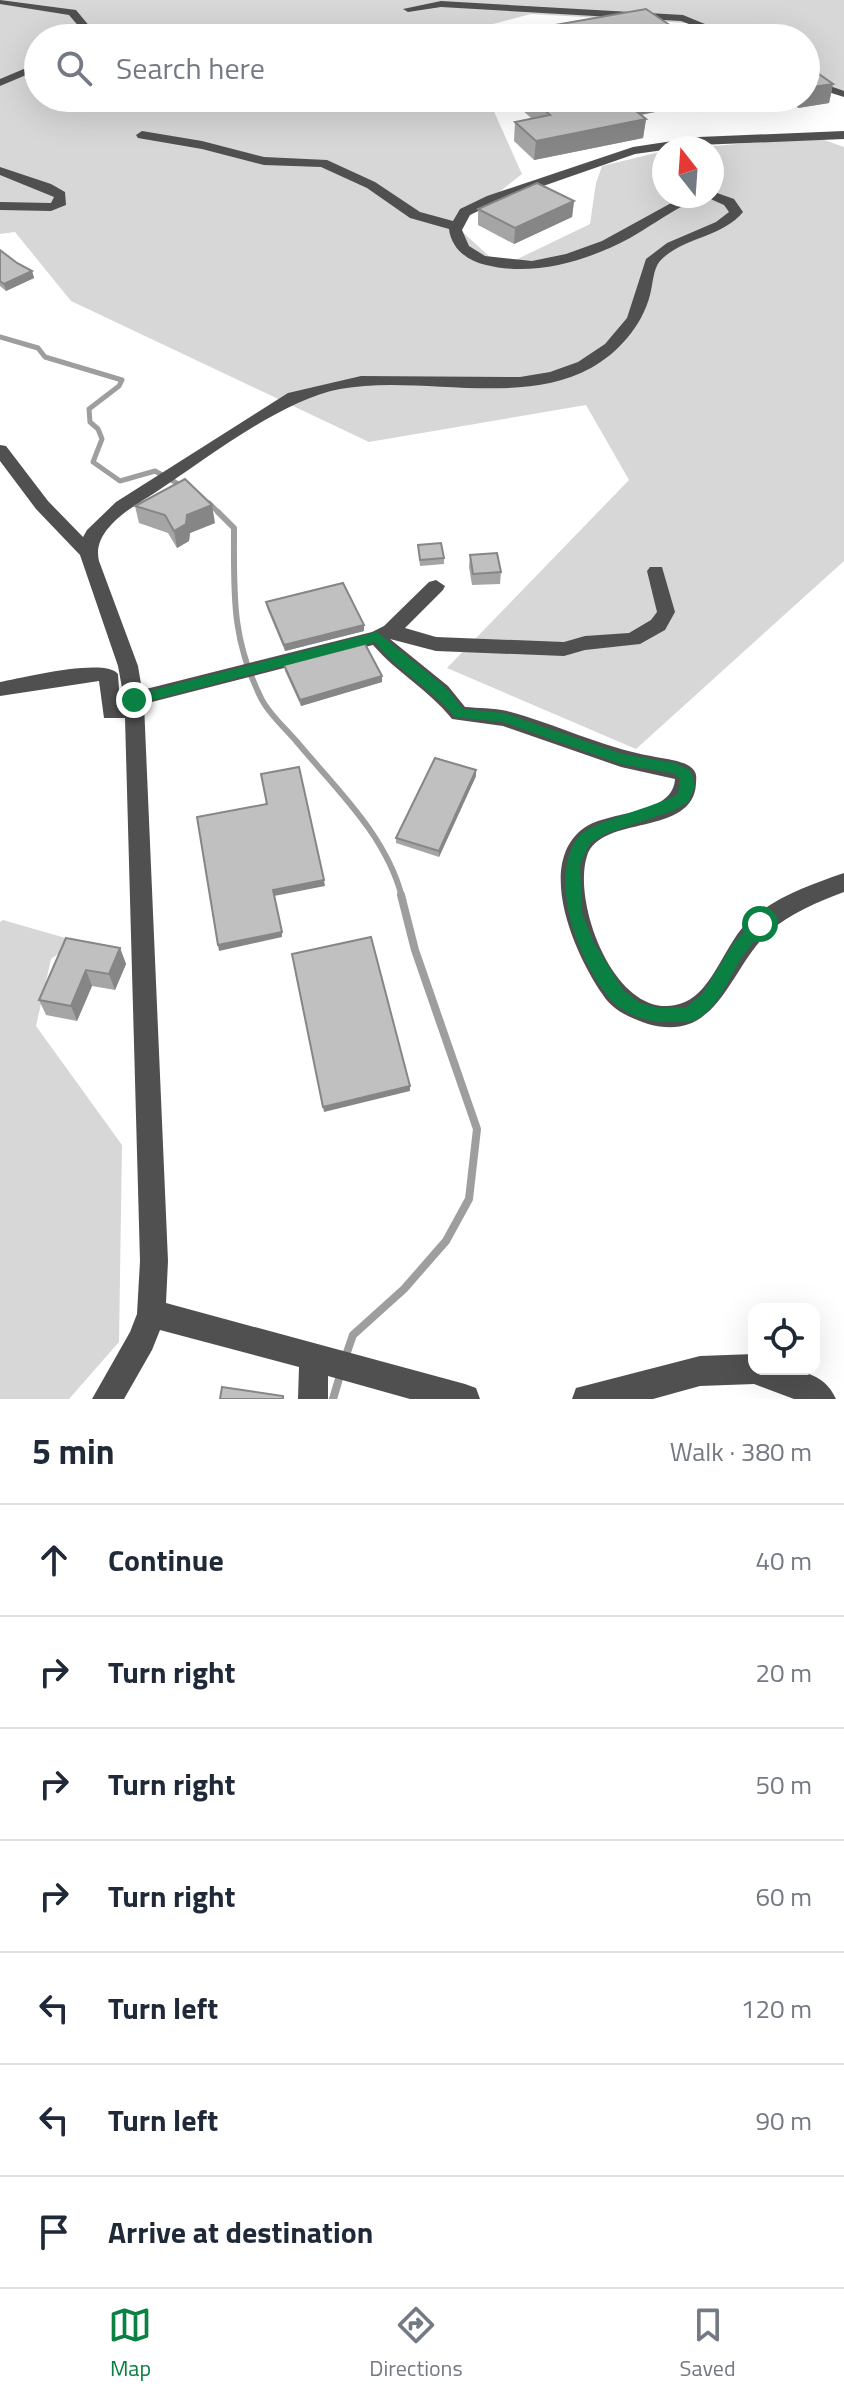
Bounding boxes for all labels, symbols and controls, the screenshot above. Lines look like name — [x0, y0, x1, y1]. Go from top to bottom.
search box — [24, 24, 820, 112]
text: Search here — [116, 45, 265, 91]
icon: search — [52, 46, 96, 90]
north arrow — [652, 136, 724, 208]
route end — [116, 682, 152, 718]
route start — [742, 906, 778, 942]
map controls — [748, 1303, 820, 1375]
button: locate — [748, 1303, 820, 1375]
text: 5 min — [32, 1425, 115, 1477]
text: Walk · 380 m — [670, 1432, 812, 1471]
text: Continue — [108, 1537, 224, 1583]
icon: ahead — [32, 1538, 76, 1582]
text: 40 m — [755, 1541, 812, 1580]
text: Turn right — [108, 1649, 236, 1695]
icon: right — [32, 1650, 76, 1694]
text: 20 m — [755, 1653, 812, 1692]
text: Turn right — [108, 1761, 236, 1807]
icon: right — [32, 1762, 76, 1806]
text: 50 m — [755, 1765, 812, 1804]
text: Turn right — [108, 1873, 236, 1919]
icon: right — [32, 1874, 76, 1918]
text: 60 m — [755, 1877, 812, 1916]
text: Turn left — [108, 1985, 218, 2031]
icon: left — [32, 1986, 76, 2030]
text: 120 m — [741, 1989, 812, 2028]
text: Turn left — [108, 2097, 218, 2143]
icon: left — [32, 2098, 76, 2142]
text: 90 m — [755, 2101, 812, 2140]
text: Arrive at destination — [108, 2209, 373, 2255]
icon: arrive — [32, 2210, 76, 2254]
tab: Map — [108, 2303, 152, 2385]
tab: Directions — [369, 2303, 463, 2385]
tab: Saved — [680, 2303, 736, 2385]

